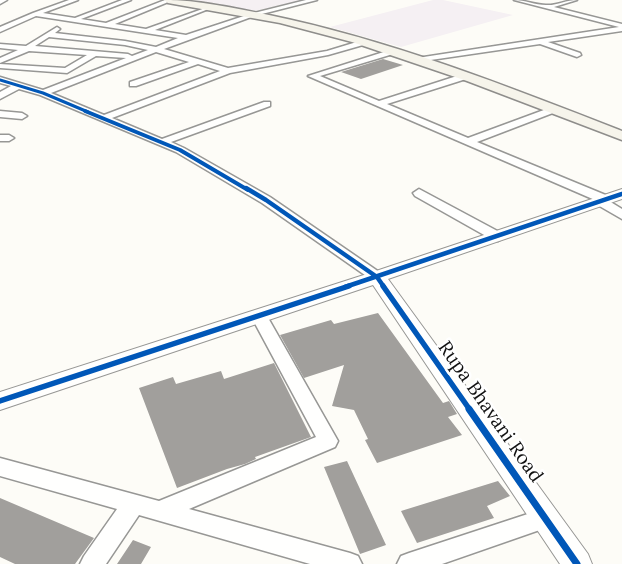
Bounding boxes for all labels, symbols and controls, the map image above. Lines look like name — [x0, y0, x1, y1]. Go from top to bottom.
street label: Rupa Bhavani Road — [433, 337, 547, 487]

